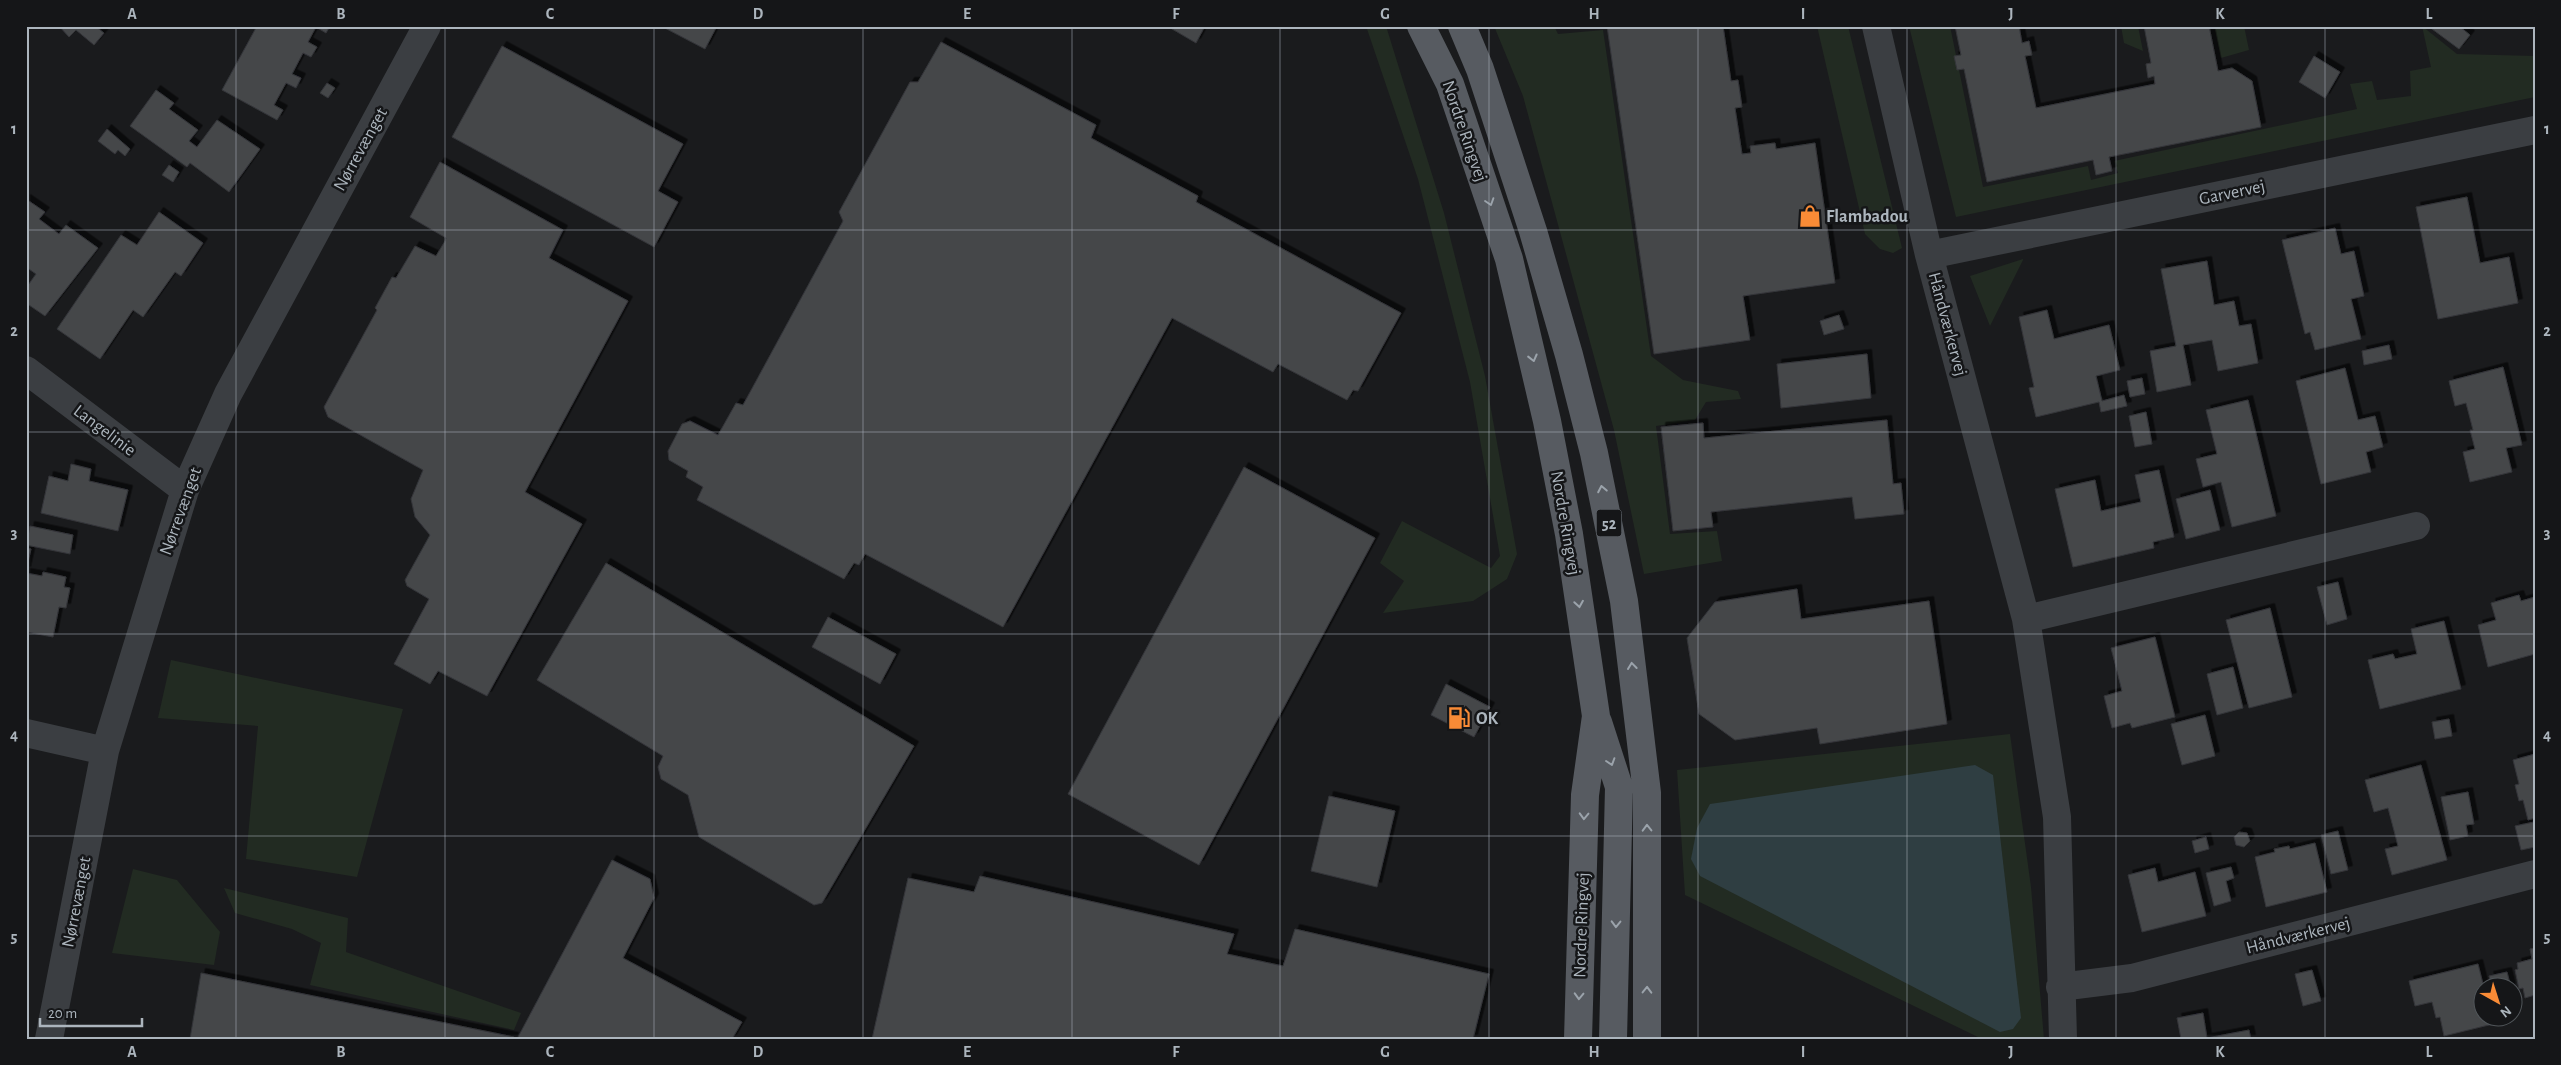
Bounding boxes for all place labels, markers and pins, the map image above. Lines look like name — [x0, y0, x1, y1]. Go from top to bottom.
shop icon: Flambadou — [1797, 203, 1823, 229]
place label: Flambadou — [1826, 208, 1909, 226]
fuel station icon: OK — [1446, 705, 1472, 731]
place label: OK — [1476, 710, 1498, 728]

